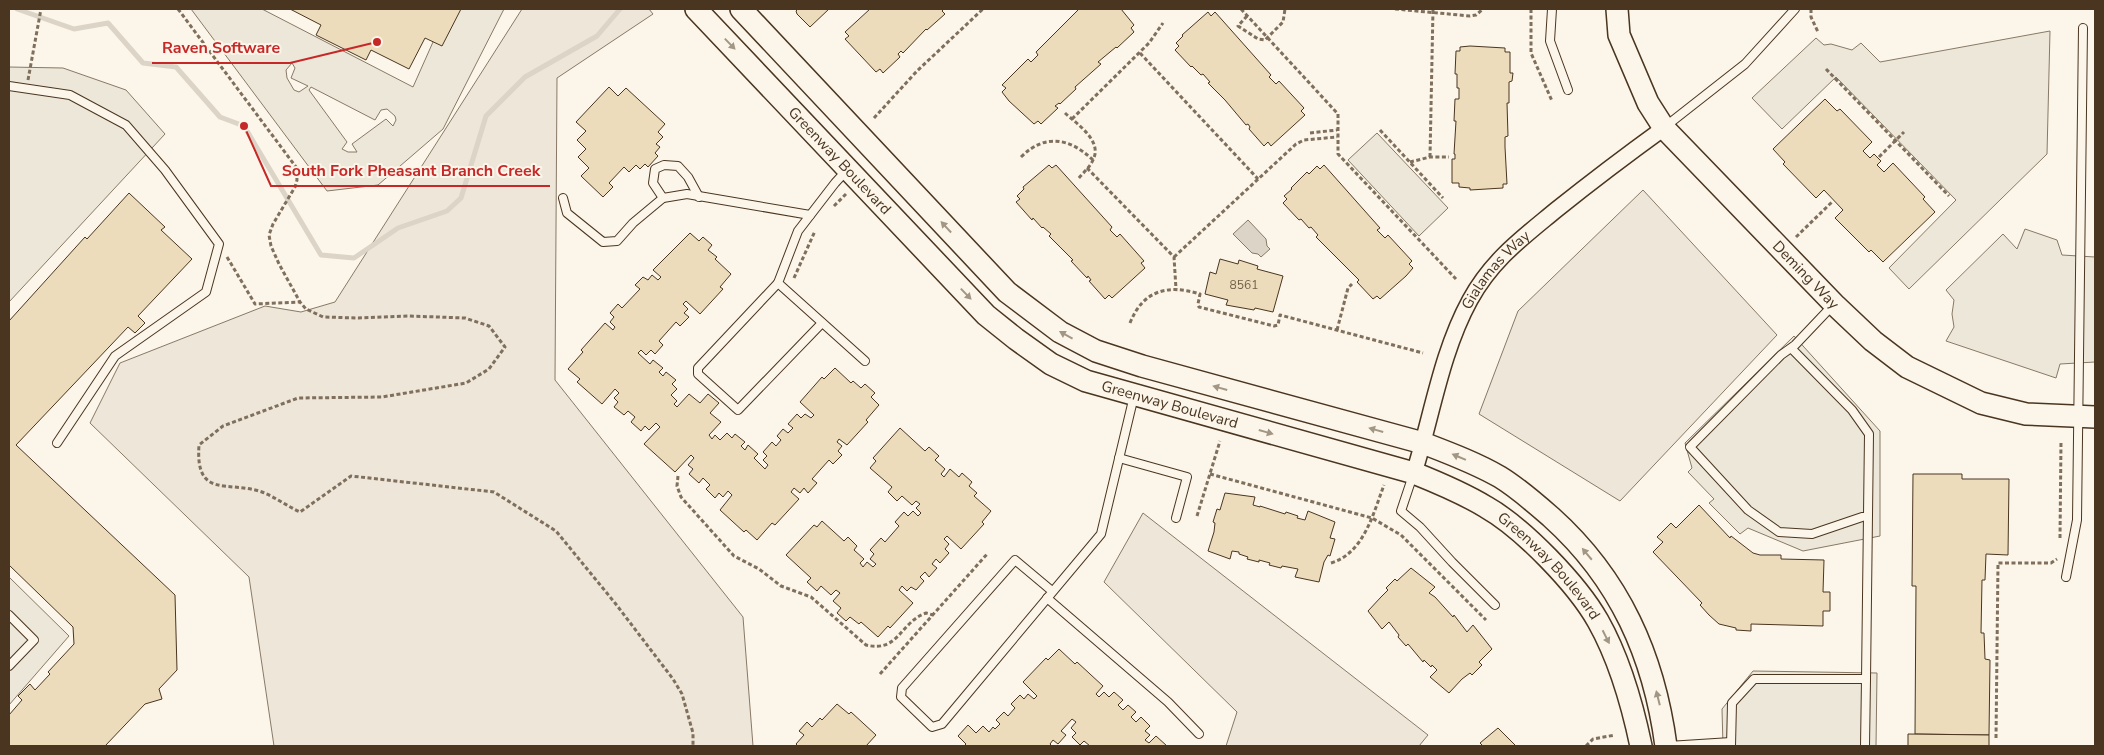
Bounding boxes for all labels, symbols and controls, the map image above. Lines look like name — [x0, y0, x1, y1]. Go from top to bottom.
callout: Raven Software — [152, 32, 290, 63]
text: Raven Software — [162, 37, 280, 59]
one-way arrow — [724, 38, 736, 50]
street label: Greenway Boulevard — [784, 103, 896, 219]
callout: South Fork Pheasant Branch Creek — [271, 155, 550, 186]
text: South Fork Pheasant Branch Creek — [282, 160, 541, 182]
one-way arrow — [940, 222, 952, 234]
street label: Gialamas Way — [1457, 226, 1534, 313]
street label: Deming Way — [1768, 236, 1844, 314]
house number: 8561 — [1230, 277, 1258, 293]
one-way arrow — [960, 287, 972, 299]
one-way arrow — [1059, 331, 1074, 339]
street label: Greenway Boulevard — [1099, 376, 1241, 433]
one-way arrow — [1212, 383, 1227, 391]
one-way arrow — [1369, 426, 1384, 434]
one-way arrow — [1258, 429, 1273, 437]
one-way arrow — [1452, 453, 1466, 461]
street label: Greenway Boulevard — [1493, 507, 1605, 623]
one-way arrow — [1582, 548, 1593, 561]
one-way arrow — [1602, 630, 1610, 644]
one-way arrow — [1654, 691, 1662, 706]

